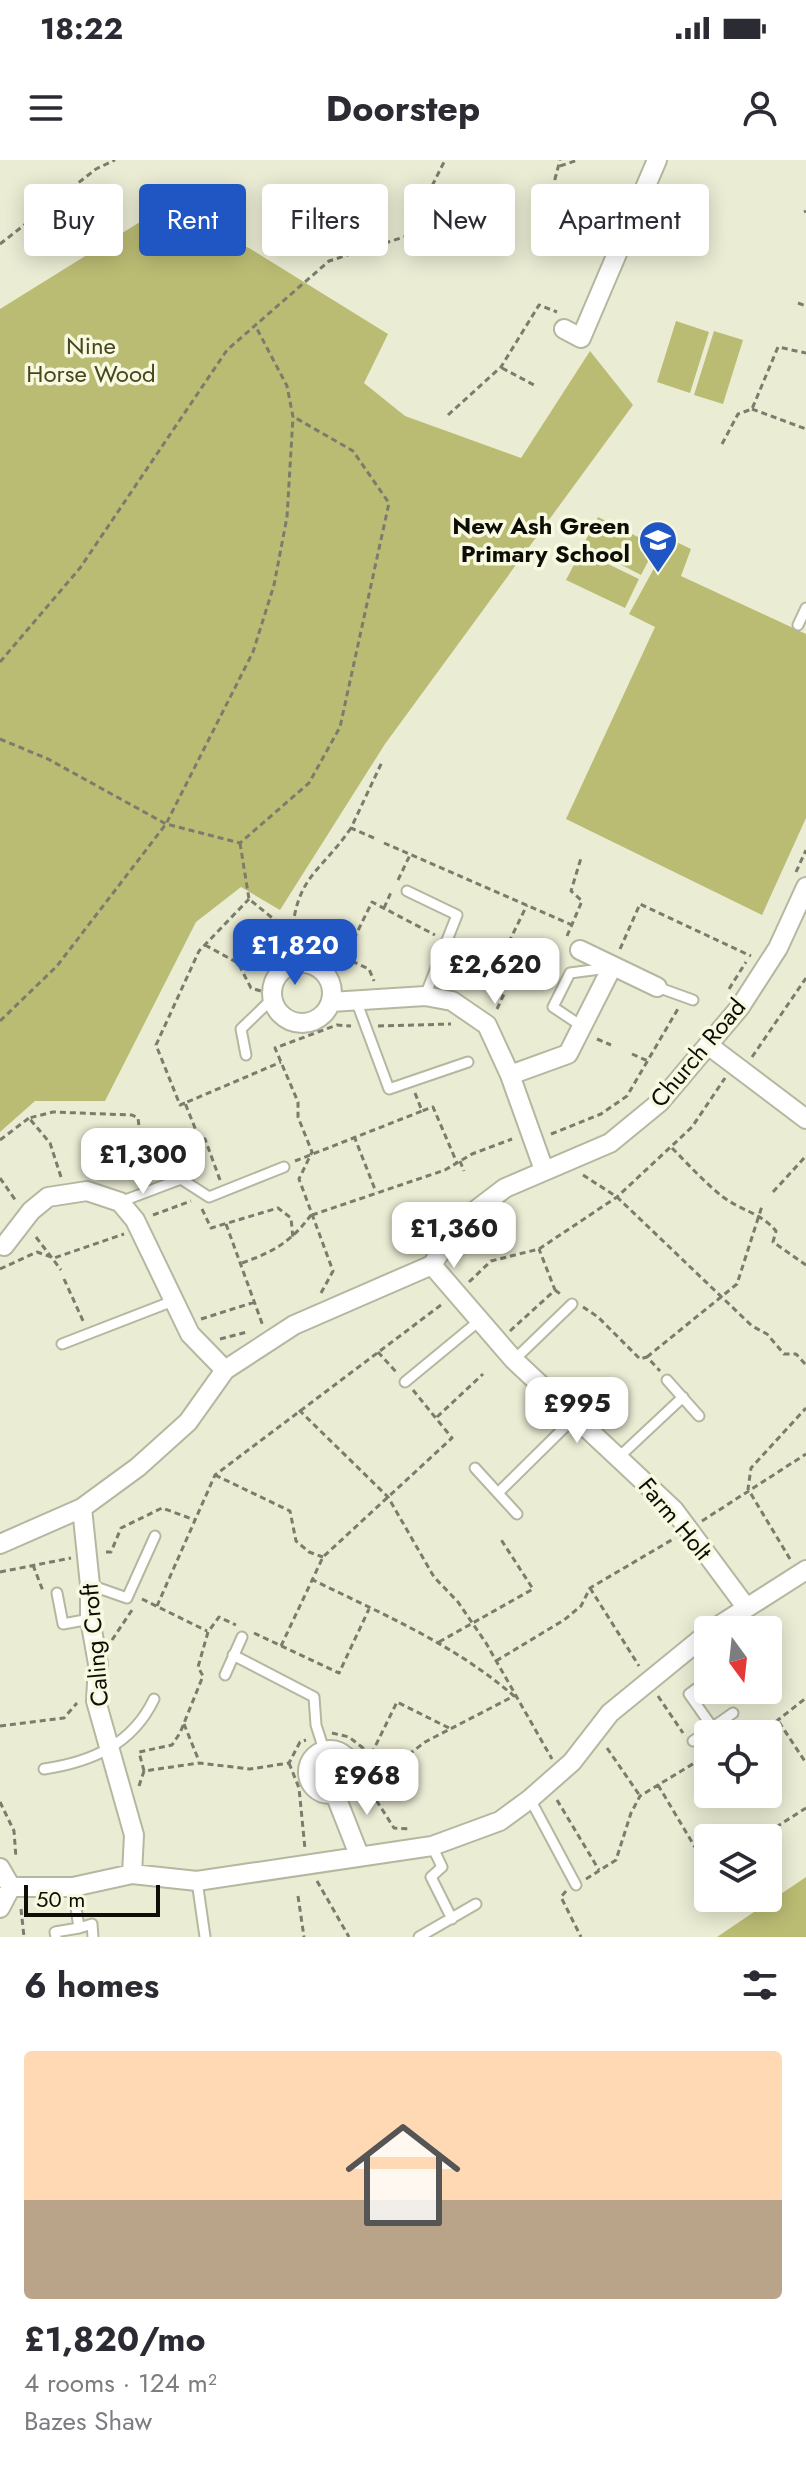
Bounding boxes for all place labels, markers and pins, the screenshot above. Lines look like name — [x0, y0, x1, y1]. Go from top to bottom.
place label: New Ash Green Primary School — [452, 508, 630, 571]
school or university icon: New Ash Green Primary School — [637, 519, 679, 574]
pin: £1,820 — [230, 919, 360, 987]
pin: £2,620 — [430, 938, 560, 1006]
pin: £1,300 — [78, 1128, 208, 1196]
pin: £1,360 — [389, 1202, 519, 1270]
pin: £995 — [530, 1377, 624, 1445]
pin: £968 — [320, 1749, 414, 1817]

